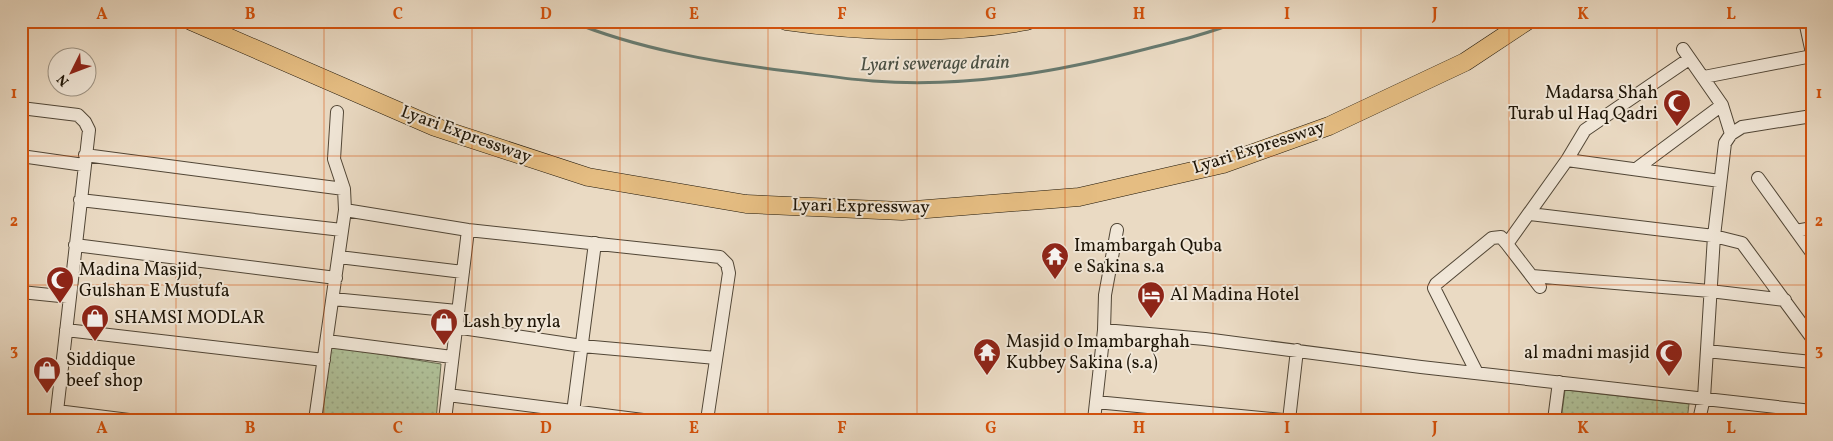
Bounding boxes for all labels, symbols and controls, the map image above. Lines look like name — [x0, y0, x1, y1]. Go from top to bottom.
text: A — [96, 4, 108, 26]
text: B — [245, 4, 256, 26]
text: C — [393, 4, 403, 26]
text: D — [540, 4, 552, 26]
text: E — [689, 4, 699, 26]
text: F — [837, 4, 847, 26]
text: G — [985, 4, 997, 26]
text: H — [1133, 4, 1145, 26]
text: I — [1284, 4, 1290, 26]
text: J — [1431, 4, 1438, 26]
text: K — [1577, 4, 1589, 26]
text: L — [1726, 4, 1736, 26]
north arrow — [48, 48, 98, 98]
water label: Lyari sewerage drain — [860, 50, 1010, 78]
text: N — [53, 70, 74, 90]
place label: Madarsa Shah Turab ul Haq Qadri — [1508, 81, 1658, 127]
text: 1 — [11, 83, 17, 105]
text: 1 — [1816, 83, 1822, 105]
mosque icon: Madarsa Shah Turab ul Haq Qadri — [1662, 88, 1692, 127]
street label: Lyari Expressway — [397, 100, 535, 170]
street label: Lyari Expressway — [1190, 115, 1329, 181]
street label: Lyari Expressway — [792, 193, 930, 221]
text: 2 — [10, 211, 18, 233]
text: 2 — [1815, 211, 1823, 233]
place label: Imambargah Quba e Sakina s.a — [1074, 234, 1222, 280]
temple icon: Imambargah Quba e Sakina s.a — [1040, 241, 1070, 280]
place label: Madina Masjid, Gulshan E Mustufa — [79, 258, 230, 304]
mosque icon: Madina Masjid, Gulshan E Mustufa — [45, 265, 75, 304]
hotel icon: Al Madina Hotel — [1136, 280, 1166, 319]
place label: Al Madina Hotel — [1170, 283, 1299, 308]
shop icon: SHAMSI MODLAR — [80, 303, 110, 342]
place label: SHAMSI MODLAR — [114, 306, 265, 331]
shop icon: Lash by nyla — [429, 307, 459, 346]
place label: Lash by nyla — [463, 310, 561, 335]
place label: Masjid o Imambarghah Kubbey Sakina (s.a) — [1006, 330, 1190, 376]
temple icon: Masjid o Imambarghah Kubbey Sakina (s.a) — [972, 337, 1002, 376]
mosque icon: al madni masjid — [1654, 338, 1684, 377]
text: 3 — [10, 340, 18, 362]
text: 3 — [1815, 340, 1823, 362]
place label: al madni masjid — [1524, 341, 1650, 366]
place label: Siddique beef shop — [66, 348, 143, 394]
shop icon: Siddique beef shop — [32, 355, 62, 394]
text: A — [96, 418, 108, 440]
text: B — [245, 418, 256, 440]
text: C — [393, 418, 403, 440]
text: D — [540, 418, 552, 440]
text: E — [689, 418, 699, 440]
text: F — [837, 418, 847, 440]
text: G — [985, 418, 997, 440]
text: H — [1133, 418, 1145, 440]
text: I — [1284, 418, 1290, 440]
text: J — [1431, 418, 1438, 440]
text: K — [1577, 418, 1589, 440]
text: L — [1726, 418, 1736, 440]

